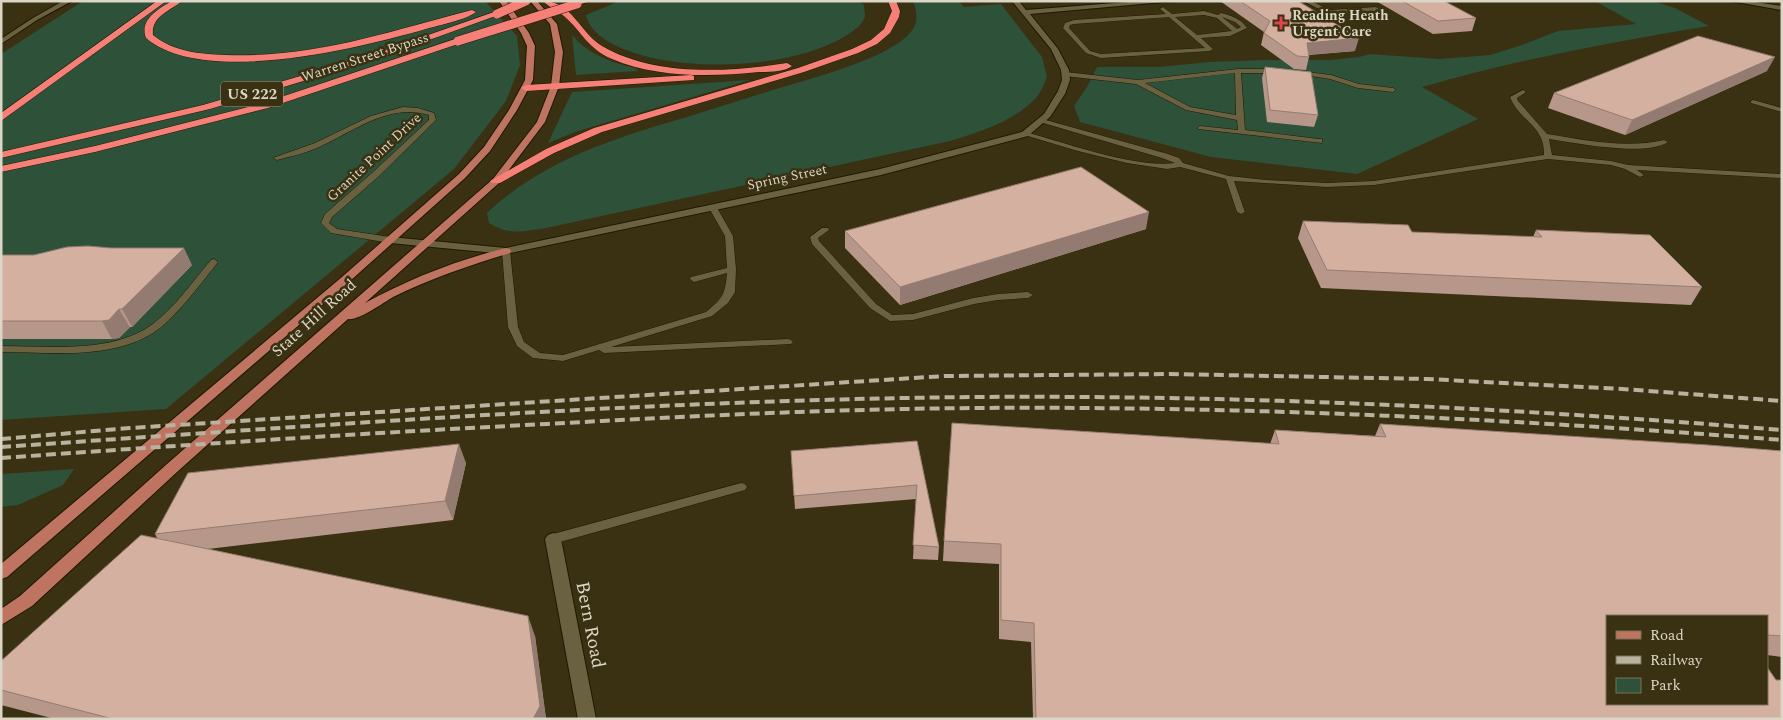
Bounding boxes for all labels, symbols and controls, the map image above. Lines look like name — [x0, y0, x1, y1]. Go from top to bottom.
place label: Reading Heath Urgent Care — [1292, 5, 1389, 42]
marker: Reading Heath Urgent Care — [1274, 16, 1288, 30]
street label: Warren Street Bypass — [299, 26, 431, 88]
road number: US 222 — [221, 82, 283, 106]
street label: Granite Point Drive — [322, 107, 426, 206]
street label: Spring Street — [745, 158, 829, 196]
street label: State Hill Road — [266, 273, 362, 363]
street label: Bern Road — [567, 579, 613, 671]
legend — [1606, 615, 1768, 705]
text: Road — [1650, 624, 1684, 647]
text: Railway — [1650, 649, 1703, 672]
text: Park — [1650, 674, 1681, 697]

